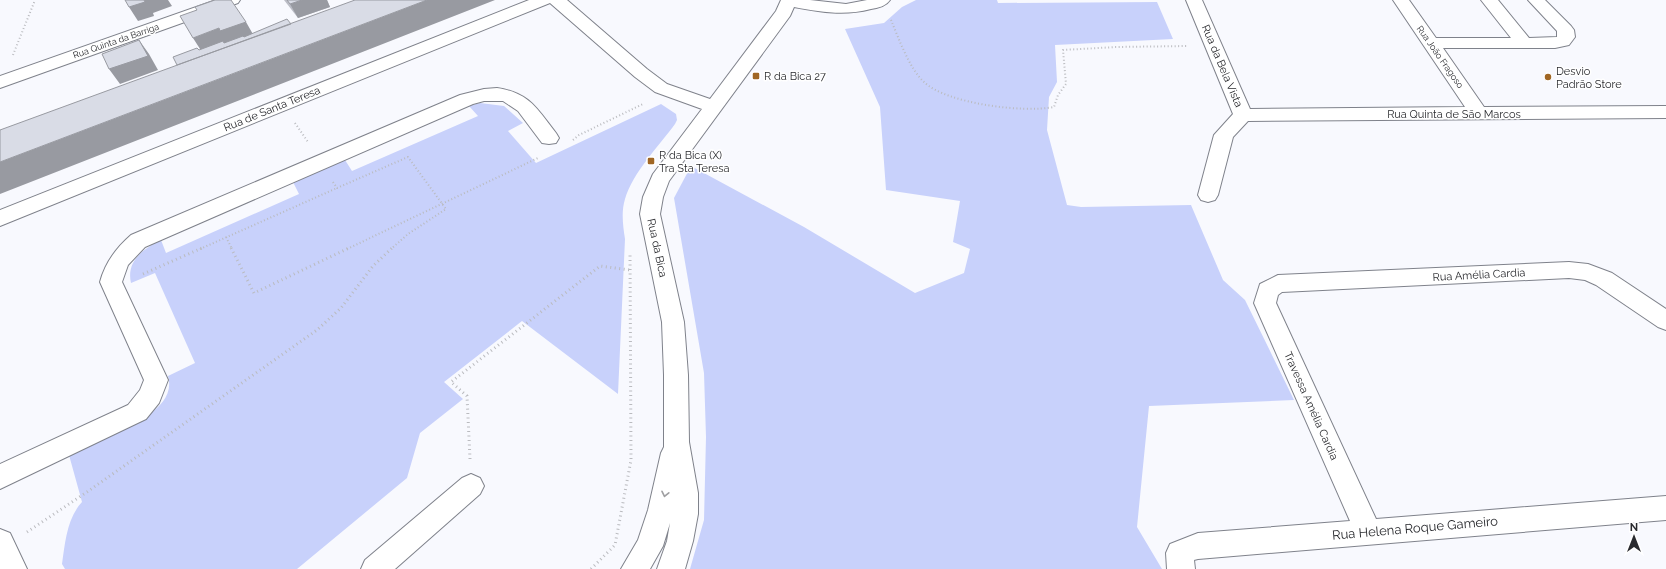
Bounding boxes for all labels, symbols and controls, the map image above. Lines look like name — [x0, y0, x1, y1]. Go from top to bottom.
street label: Rua Quinta da Barriga — [72, 22, 160, 60]
street label: Rua da Bela Vista — [1199, 23, 1245, 109]
street label: Rua João Fragoso — [1415, 24, 1465, 90]
place label: Desvio Padrão Store — [1556, 65, 1622, 91]
place label: R da Bica 27 — [764, 70, 826, 83]
marker: R da Bica 27 — [751, 71, 761, 81]
marker: Desvio Padrão Store — [1543, 72, 1553, 82]
street label: Rua de Santa Teresa — [222, 84, 322, 134]
street label: Rua Quinta de São Marcos — [1387, 108, 1521, 121]
place label: R da Bica (X) Tra Sta Teresa — [659, 149, 730, 175]
marker: R da Bica (X) Tra Sta Teresa — [646, 156, 656, 166]
street label: Rua da Bica — [644, 217, 670, 279]
street label: Rua Amélia Cardia — [1432, 266, 1526, 284]
street label: Travessa Amélia Cardia — [1281, 350, 1341, 462]
one-way arrow — [661, 491, 669, 497]
street label: Rua Helena Roque Gameiro — [1331, 513, 1499, 543]
north arrow — [1614, 517, 1654, 557]
text: N — [1630, 521, 1638, 534]

